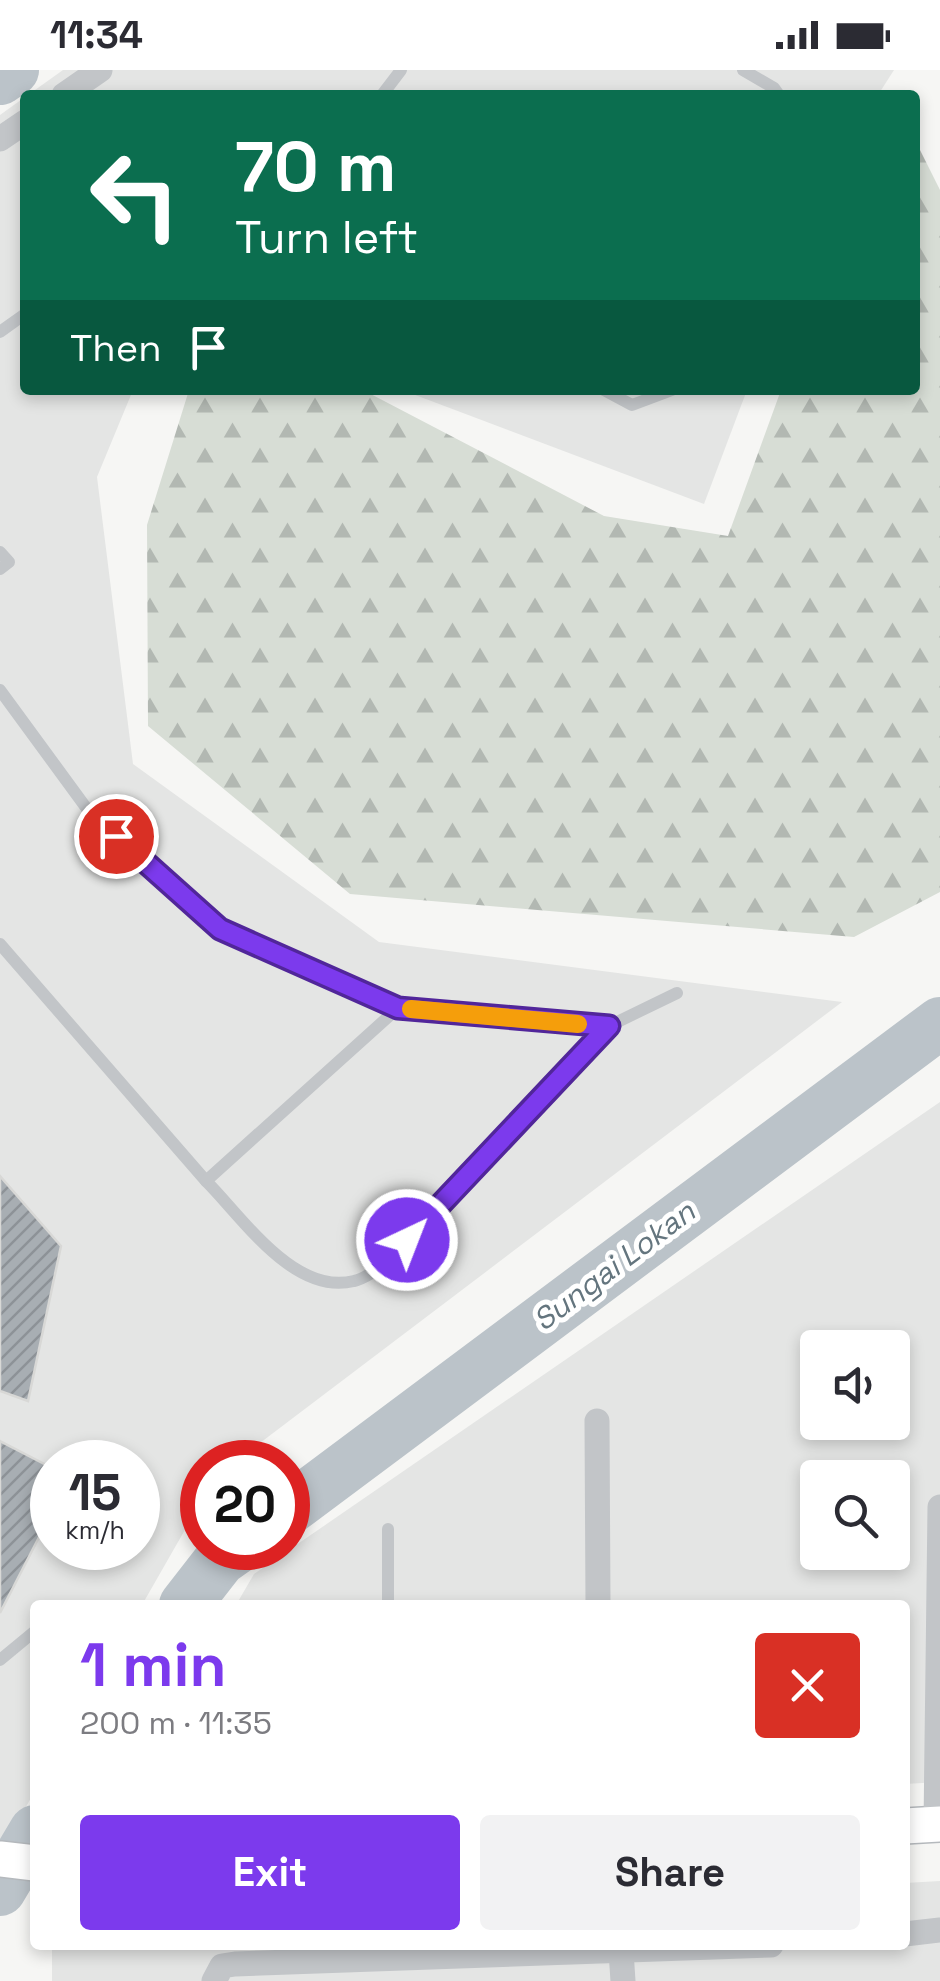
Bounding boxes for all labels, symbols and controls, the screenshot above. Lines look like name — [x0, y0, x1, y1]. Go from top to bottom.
text: 11:34 — [50, 11, 143, 59]
text: 70 m — [235, 122, 396, 211]
icon: left — [70, 130, 200, 260]
text: Turn left — [235, 209, 418, 266]
icon: arrive — [181, 320, 236, 375]
text: Then — [70, 324, 161, 372]
pin — [74, 794, 159, 879]
icon: arrive — [89, 809, 144, 864]
position arrow — [355, 1188, 459, 1292]
water label: Sungai Lokan — [525, 1192, 703, 1339]
map controls — [800, 1330, 910, 1570]
button: sound — [800, 1330, 910, 1440]
speed limit sign: 20 — [180, 1440, 310, 1570]
button: search — [800, 1460, 910, 1570]
text: 15 — [69, 1461, 121, 1525]
text: km/h — [65, 1514, 125, 1546]
text: 1 min — [80, 1627, 227, 1704]
button: close — [755, 1633, 860, 1738]
text: 200 m · 11:35 — [80, 1703, 272, 1743]
button: Exit — [80, 1815, 460, 1930]
button: Share — [480, 1815, 860, 1930]

